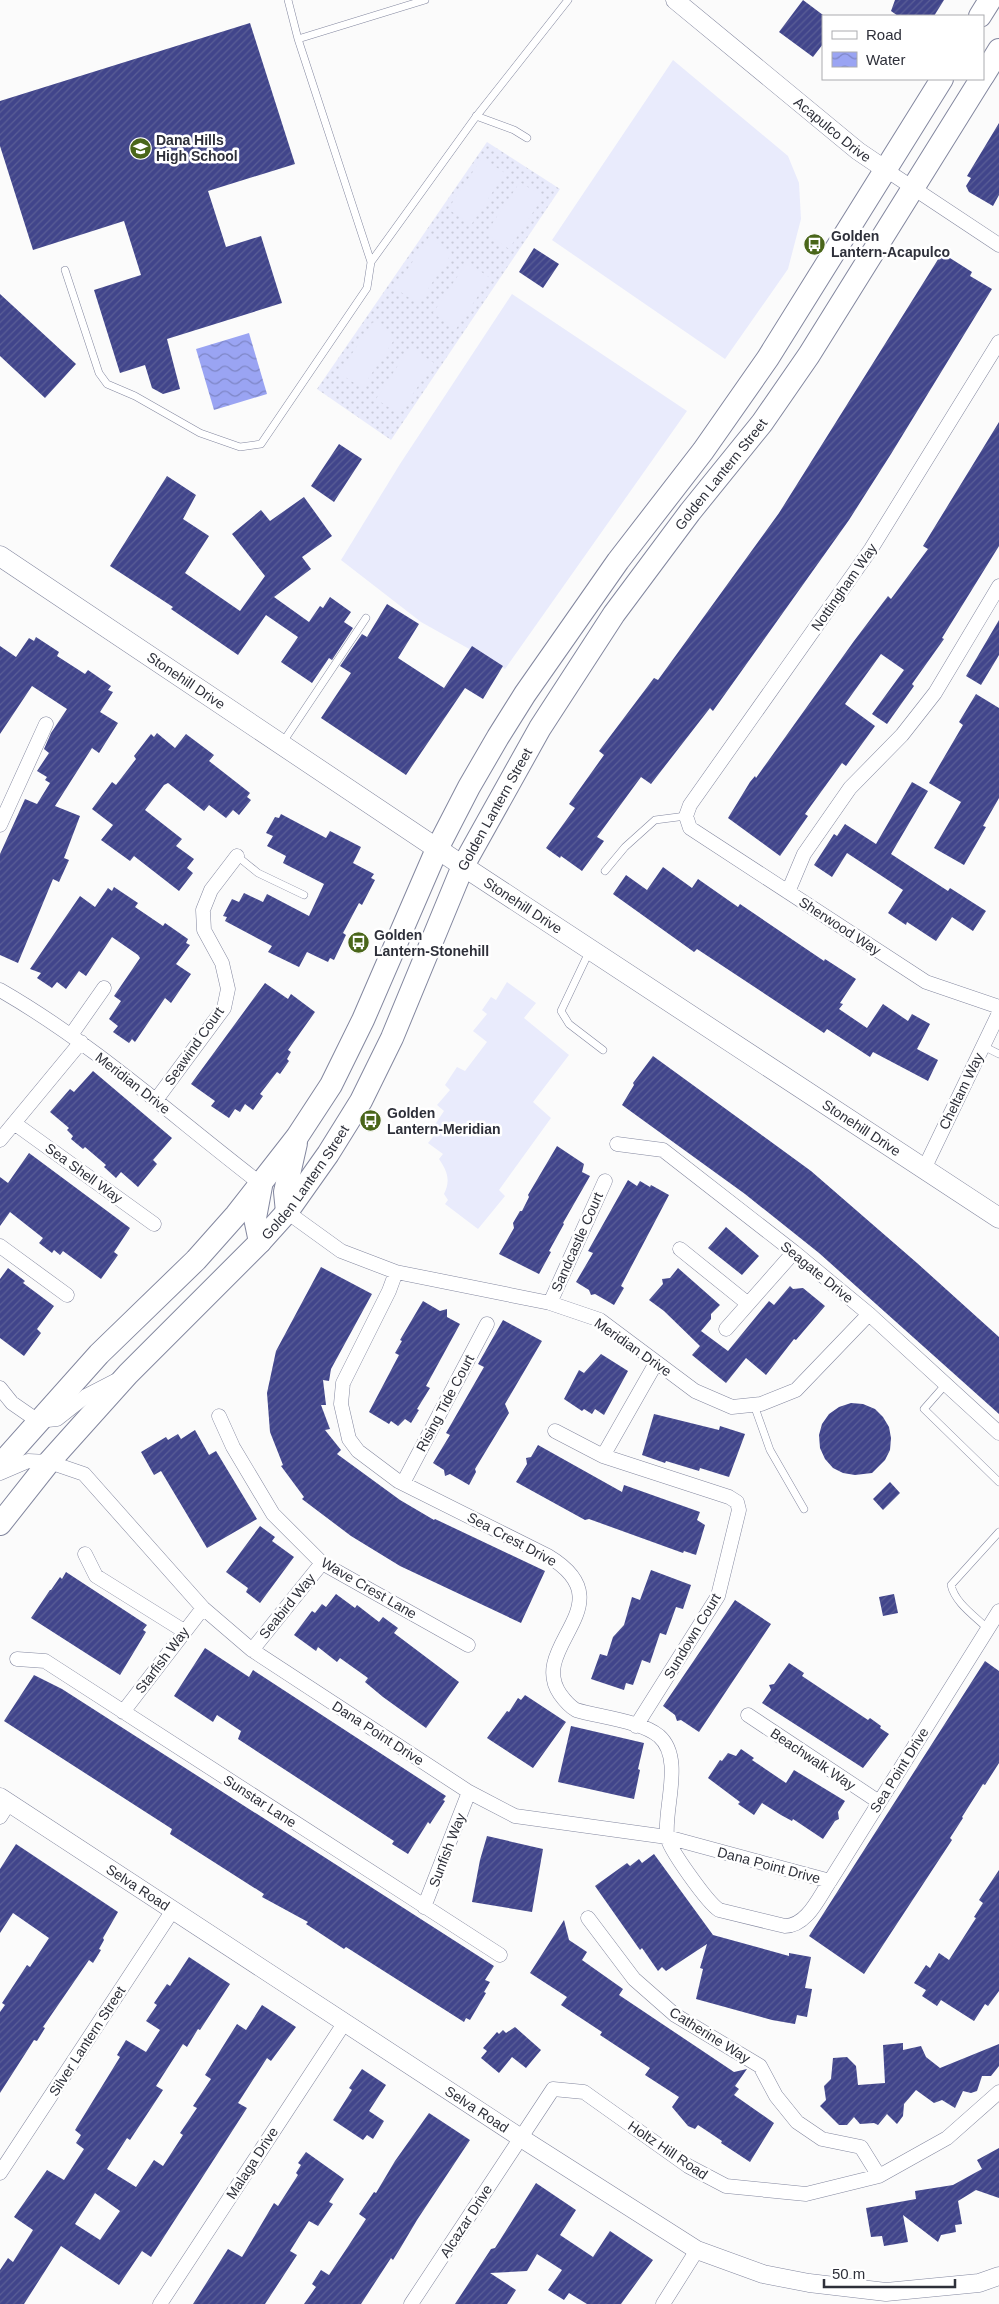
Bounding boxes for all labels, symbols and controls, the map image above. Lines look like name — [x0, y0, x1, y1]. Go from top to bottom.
legend — [822, 15, 984, 80]
text: Road — [866, 26, 902, 43]
text: Water — [866, 51, 905, 68]
street label: Acapulco Drive — [791, 94, 874, 166]
place label: Dana Hills High School — [156, 132, 238, 164]
school or university icon: Dana Hills High School — [128, 136, 152, 160]
place label: Golden Lantern-Acapulco — [831, 228, 950, 260]
bus stop icon: Golden Lantern-Acapulco — [803, 232, 827, 256]
street label: Golden Lantern Street — [672, 416, 771, 533]
street label: Nottingham Way — [808, 540, 880, 634]
street label: Stonehill Drive — [144, 649, 228, 713]
street label: Golden Lantern Street — [454, 745, 535, 873]
street label: Stonehill Drive — [481, 874, 565, 937]
street label: Sherwood Way — [796, 894, 884, 958]
place label: Golden Lantern-Stonehill — [374, 927, 489, 959]
bus stop icon: Golden Lantern-Stonehill — [346, 931, 370, 955]
street label: Seawind Court — [161, 1004, 227, 1088]
street label: Meridian Drive — [93, 1049, 174, 1117]
street label: Cheltam Way — [936, 1050, 986, 1132]
street label: Stonehill Drive — [819, 1096, 904, 1159]
place label: Golden Lantern-Meridian — [387, 1105, 501, 1137]
bus stop icon: Golden Lantern-Meridian — [359, 1109, 383, 1133]
street label: Golden Lantern Street — [258, 1122, 352, 1243]
street label: Sea Shell Way — [42, 1140, 126, 1206]
street label: Sandcastle Court — [548, 1190, 606, 1294]
street label: Seagate Drive — [777, 1238, 857, 1306]
street label: Meridian Drive — [591, 1315, 675, 1380]
street label: Rising Tide Court — [413, 1352, 477, 1454]
street label: Sea Crest Drive — [465, 1509, 560, 1569]
street label: Wave Crest Lane — [318, 1554, 420, 1622]
street label: Seabird Way — [256, 1570, 318, 1642]
street label: Sundown Court — [660, 1590, 724, 1681]
street label: Starfish Way — [132, 1624, 192, 1696]
street label: Dana Point Drive — [329, 1697, 427, 1769]
street label: Sea Point Drive — [866, 1724, 932, 1815]
street label: Beachwalk Way — [767, 1725, 859, 1793]
street label: Sunstar Lane — [221, 1772, 299, 1831]
street label: Sunfish Way — [426, 1811, 468, 1889]
street label: Dana Point Drive — [716, 1844, 822, 1886]
street label: Selva Road — [103, 1861, 173, 1914]
street label: Silver Lantern Street — [46, 1983, 129, 2099]
street label: Catherine Way — [667, 2004, 753, 2066]
street label: Selva Road — [442, 2083, 512, 2136]
street label: Holtz Hill Road — [625, 2117, 711, 2183]
street label: Malaga Drive — [223, 2124, 281, 2202]
street label: Alcazar Drive — [437, 2182, 495, 2260]
scale bar — [824, 2256, 955, 2288]
text: 50 m — [832, 2265, 865, 2282]

